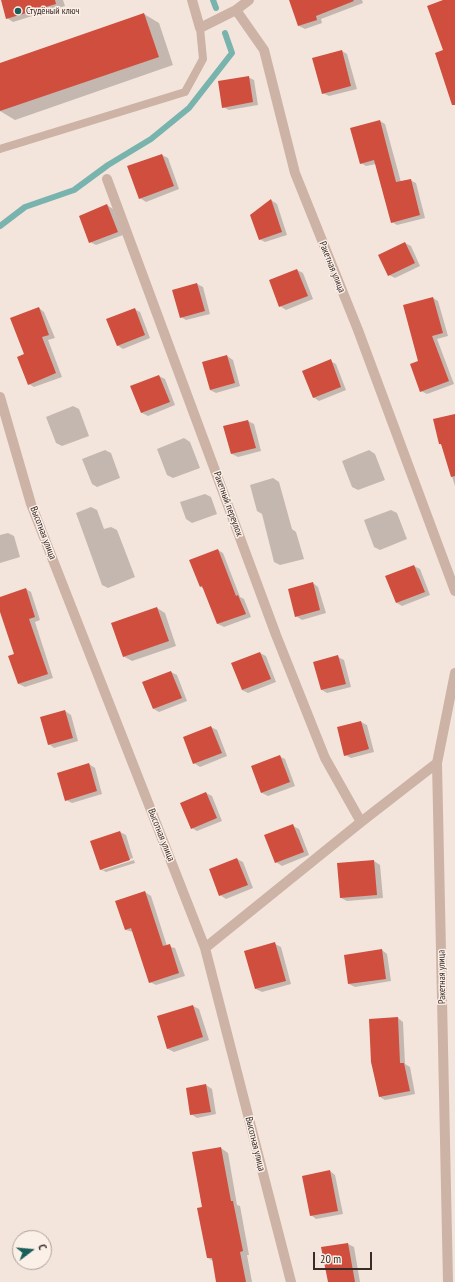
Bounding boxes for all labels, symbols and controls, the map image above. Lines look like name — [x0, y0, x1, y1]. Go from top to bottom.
place label: Студёный ключ — [26, 5, 80, 17]
marker: Студёный ключ — [13, 6, 23, 16]
street label: Ракетная улица — [316, 240, 348, 294]
street label: Ракетный переулок — [211, 470, 245, 538]
street label: Высотная улица — [27, 505, 59, 561]
street label: Высотная улица — [145, 807, 177, 863]
street label: Ракетная улица — [436, 950, 448, 1004]
street label: Высотная улица — [242, 1116, 268, 1172]
north arrow — [12, 1230, 52, 1270]
text: С — [35, 1243, 50, 1251]
scale bar — [315, 1244, 374, 1270]
text: 20 m — [320, 1251, 341, 1266]

